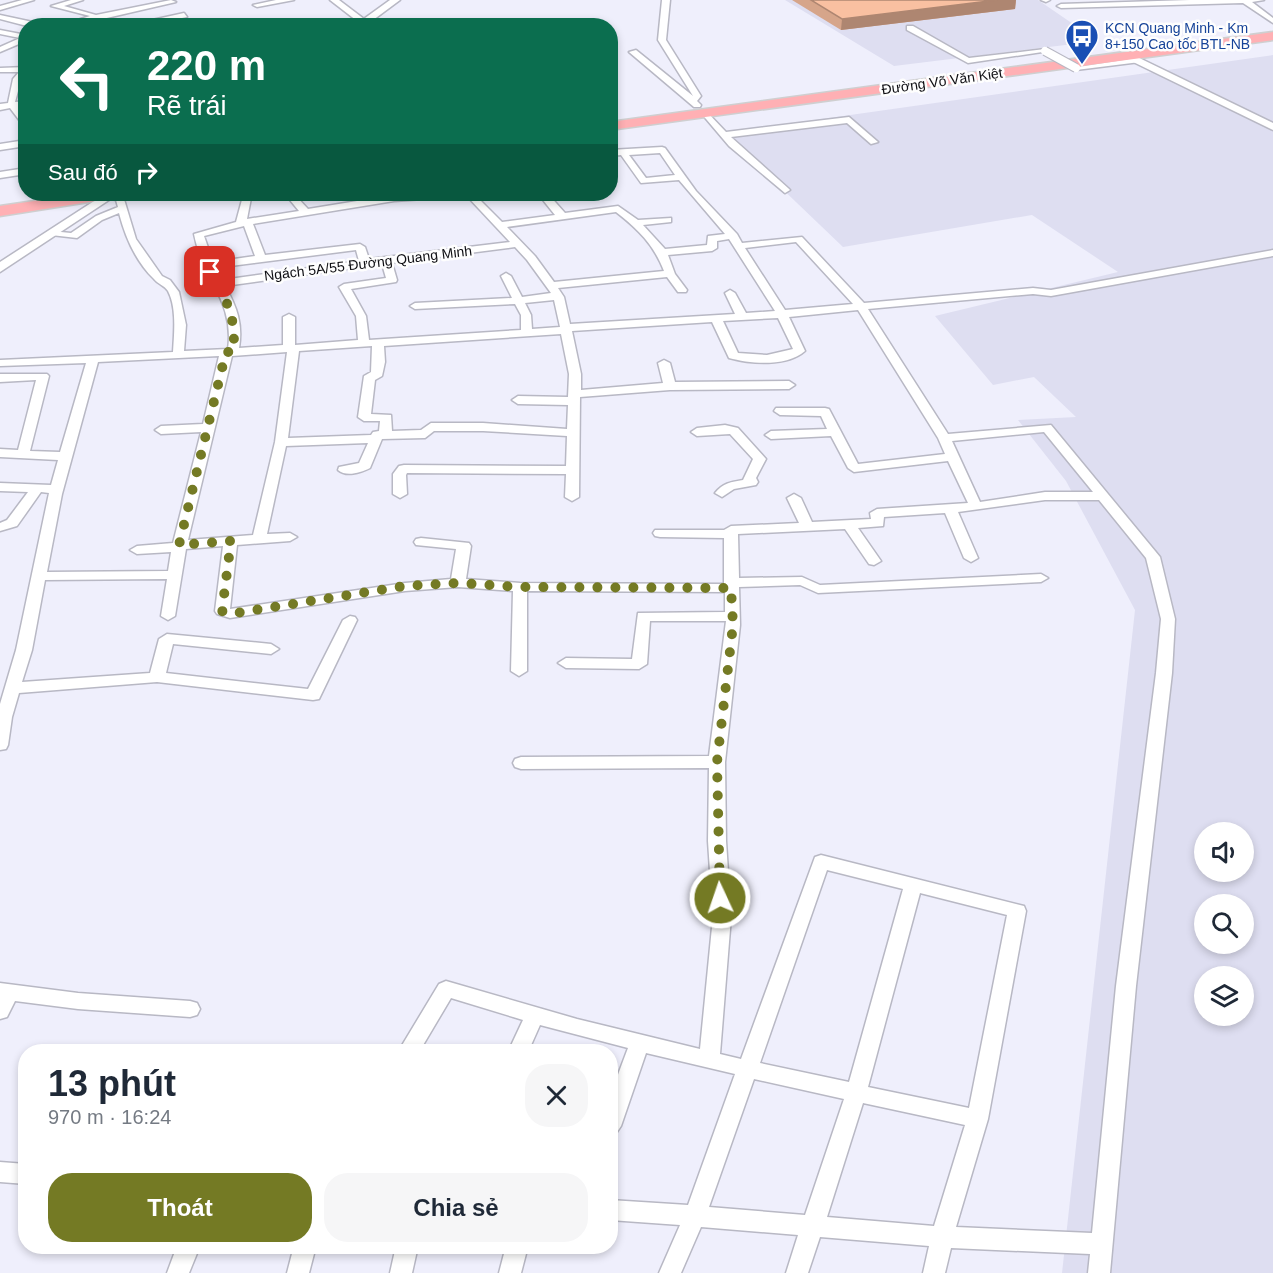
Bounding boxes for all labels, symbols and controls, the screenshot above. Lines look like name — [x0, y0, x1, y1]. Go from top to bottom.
bus stop icon: KCN Quang Minh - Km 8+150 Cao tốc BTL-NB — [1064, 18, 1100, 65]
place label: KCN Quang Minh - Km 8+150 Cao tốc BTL-NB — [1105, 20, 1250, 52]
icon: left — [48, 42, 126, 120]
text: 220 m — [147, 42, 266, 89]
street label: Đường Võ Văn Kiệt — [880, 65, 1004, 97]
text: Rẽ trái — [147, 91, 227, 121]
icon: right — [130, 156, 163, 189]
text: Sau đó — [48, 160, 118, 185]
street label: Ngách 5A/55 Đường Quang Minh — [263, 242, 473, 284]
pin — [184, 246, 235, 297]
icon: arrive — [193, 255, 226, 288]
map controls — [1194, 822, 1254, 1026]
button: sound — [1194, 822, 1254, 882]
position arrow — [688, 866, 752, 930]
button: search — [1194, 894, 1254, 954]
button: layers — [1194, 966, 1254, 1026]
text: 13 phút — [48, 1063, 176, 1104]
button: close — [525, 1064, 588, 1127]
text: 970 m · 16:24 — [48, 1106, 171, 1128]
button: Thoát — [48, 1173, 312, 1242]
button: Chia sẻ — [324, 1173, 588, 1242]

